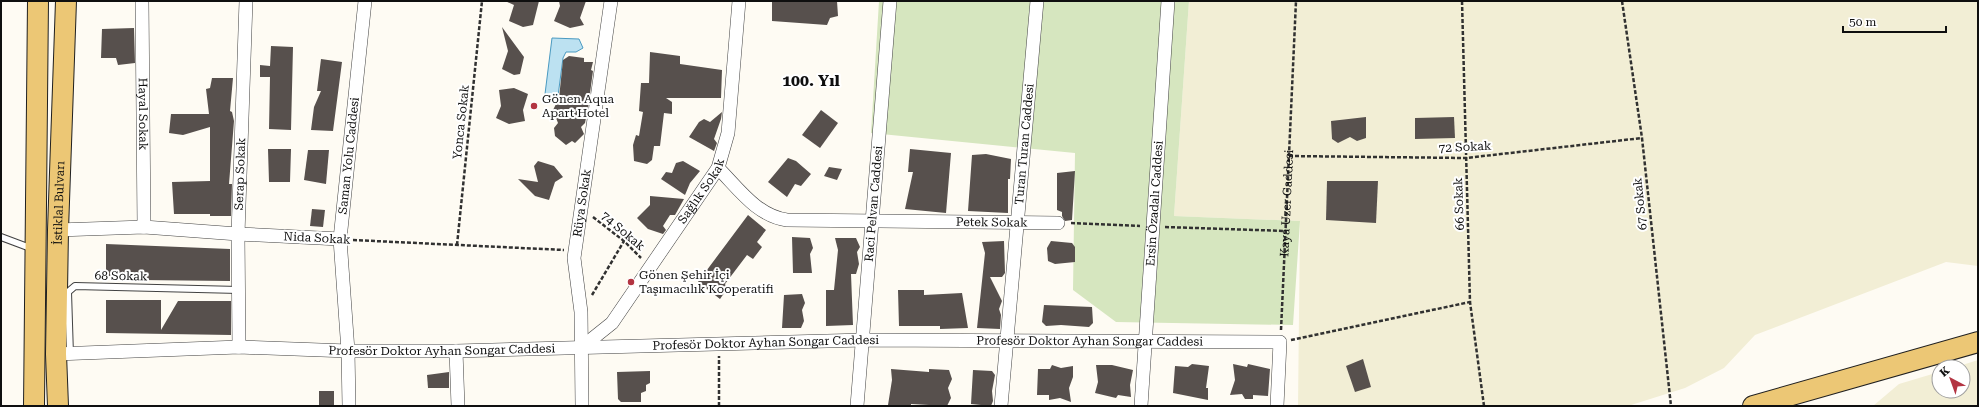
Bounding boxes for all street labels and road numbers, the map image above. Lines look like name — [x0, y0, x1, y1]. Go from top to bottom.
street label: Hayal Sokak — [136, 78, 150, 151]
street label: Turan Turan Caddesi — [1012, 83, 1037, 205]
street label: Yonca Sokak — [450, 84, 472, 160]
street label: Saman Yolu Caddesi — [336, 96, 362, 215]
street label: Serap Sokak — [232, 137, 248, 211]
street label: 72 Sokak — [1438, 139, 1492, 155]
street label: Ersin Özadalı Caddesi — [1143, 140, 1166, 267]
street label: Raci Pelvan Caddesi — [862, 145, 885, 262]
street label: Kaya Uzer Caddesi — [1277, 149, 1296, 257]
street label: Sağlık Sokak — [675, 157, 727, 226]
street label: İstiklal Bulvarı — [51, 161, 67, 245]
street label: Rüya Sokak — [570, 168, 594, 238]
street label: 66 Sokak — [1451, 177, 1467, 231]
street label: 67 Sokak — [1630, 177, 1650, 231]
street label: 74 Sokak — [598, 209, 648, 254]
street label: Petek Sokak — [956, 215, 1028, 230]
street label: Nida Sokak — [283, 229, 351, 247]
street label: 68 Sokak — [94, 269, 148, 283]
street label: Profesör Doktor Ayhan Songar Caddesi — [652, 333, 879, 353]
street label: Profesör Doktor Ayhan Songar Caddesi — [976, 334, 1203, 349]
street label: Profesör Doktor Ayhan Songar Caddesi — [328, 341, 556, 358]

